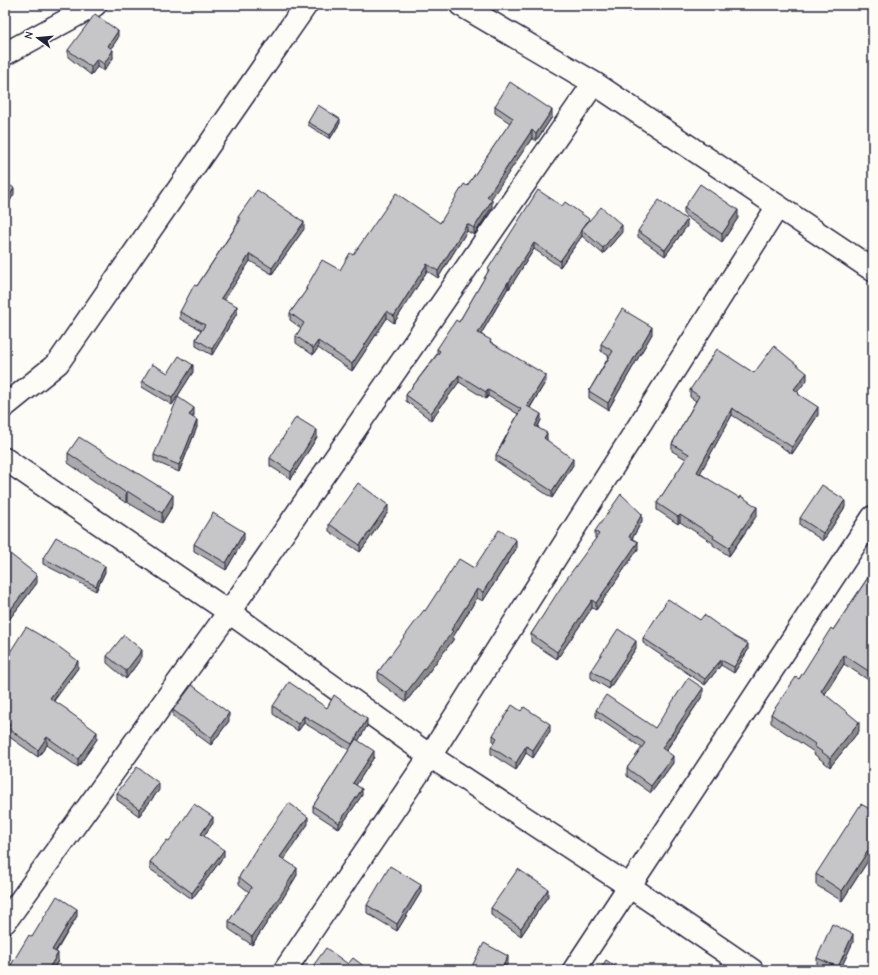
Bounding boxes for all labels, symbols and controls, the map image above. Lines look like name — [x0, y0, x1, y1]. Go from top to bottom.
north arrow — [18, 18, 58, 58]
text: N — [22, 30, 36, 41]

